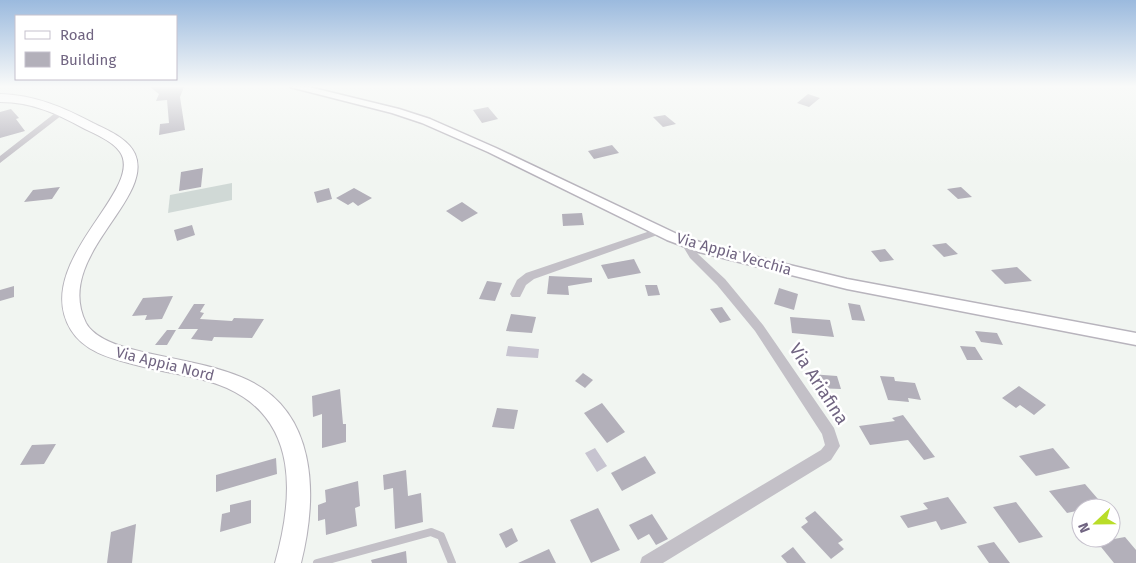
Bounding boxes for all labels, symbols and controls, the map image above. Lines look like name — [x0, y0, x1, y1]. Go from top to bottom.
legend — [15, 15, 178, 80]
text: Road — [60, 26, 95, 44]
text: Building — [60, 51, 116, 69]
street label: Via Appia Vecchia — [674, 229, 794, 279]
street label: Via Ariafina — [785, 339, 853, 429]
street label: Via Appia Nord — [114, 343, 216, 385]
north arrow — [1071, 498, 1121, 548]
text: N — [1075, 520, 1094, 535]

